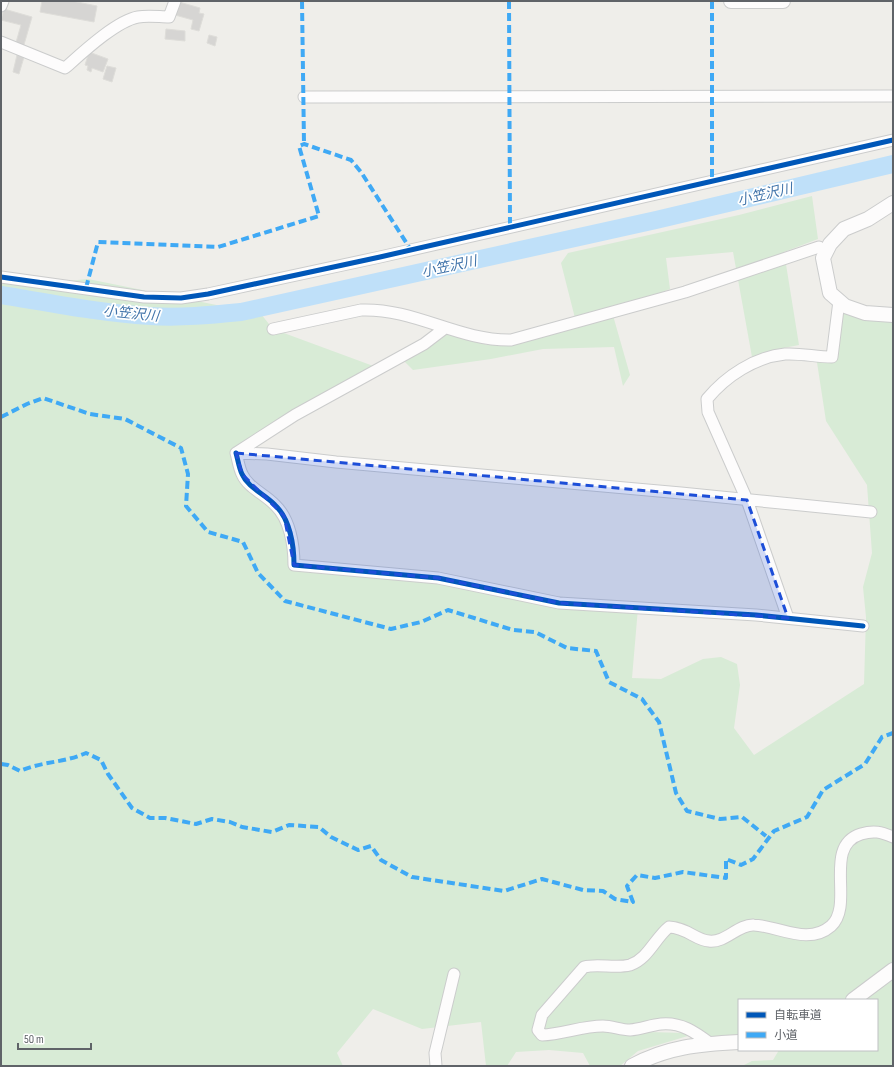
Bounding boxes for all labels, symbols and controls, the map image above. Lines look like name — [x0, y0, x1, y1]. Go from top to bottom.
water label: 小笠沢川 — [736, 179, 796, 209]
water label: 小笠沢川 — [420, 252, 480, 281]
water label: 小笠沢川 — [102, 302, 162, 325]
legend — [738, 999, 878, 1051]
text: 自転車道 — [774, 1008, 822, 1023]
scale bar — [18, 1025, 91, 1051]
text: 小道 — [774, 1028, 798, 1043]
text: 50 m — [24, 1032, 44, 1047]

